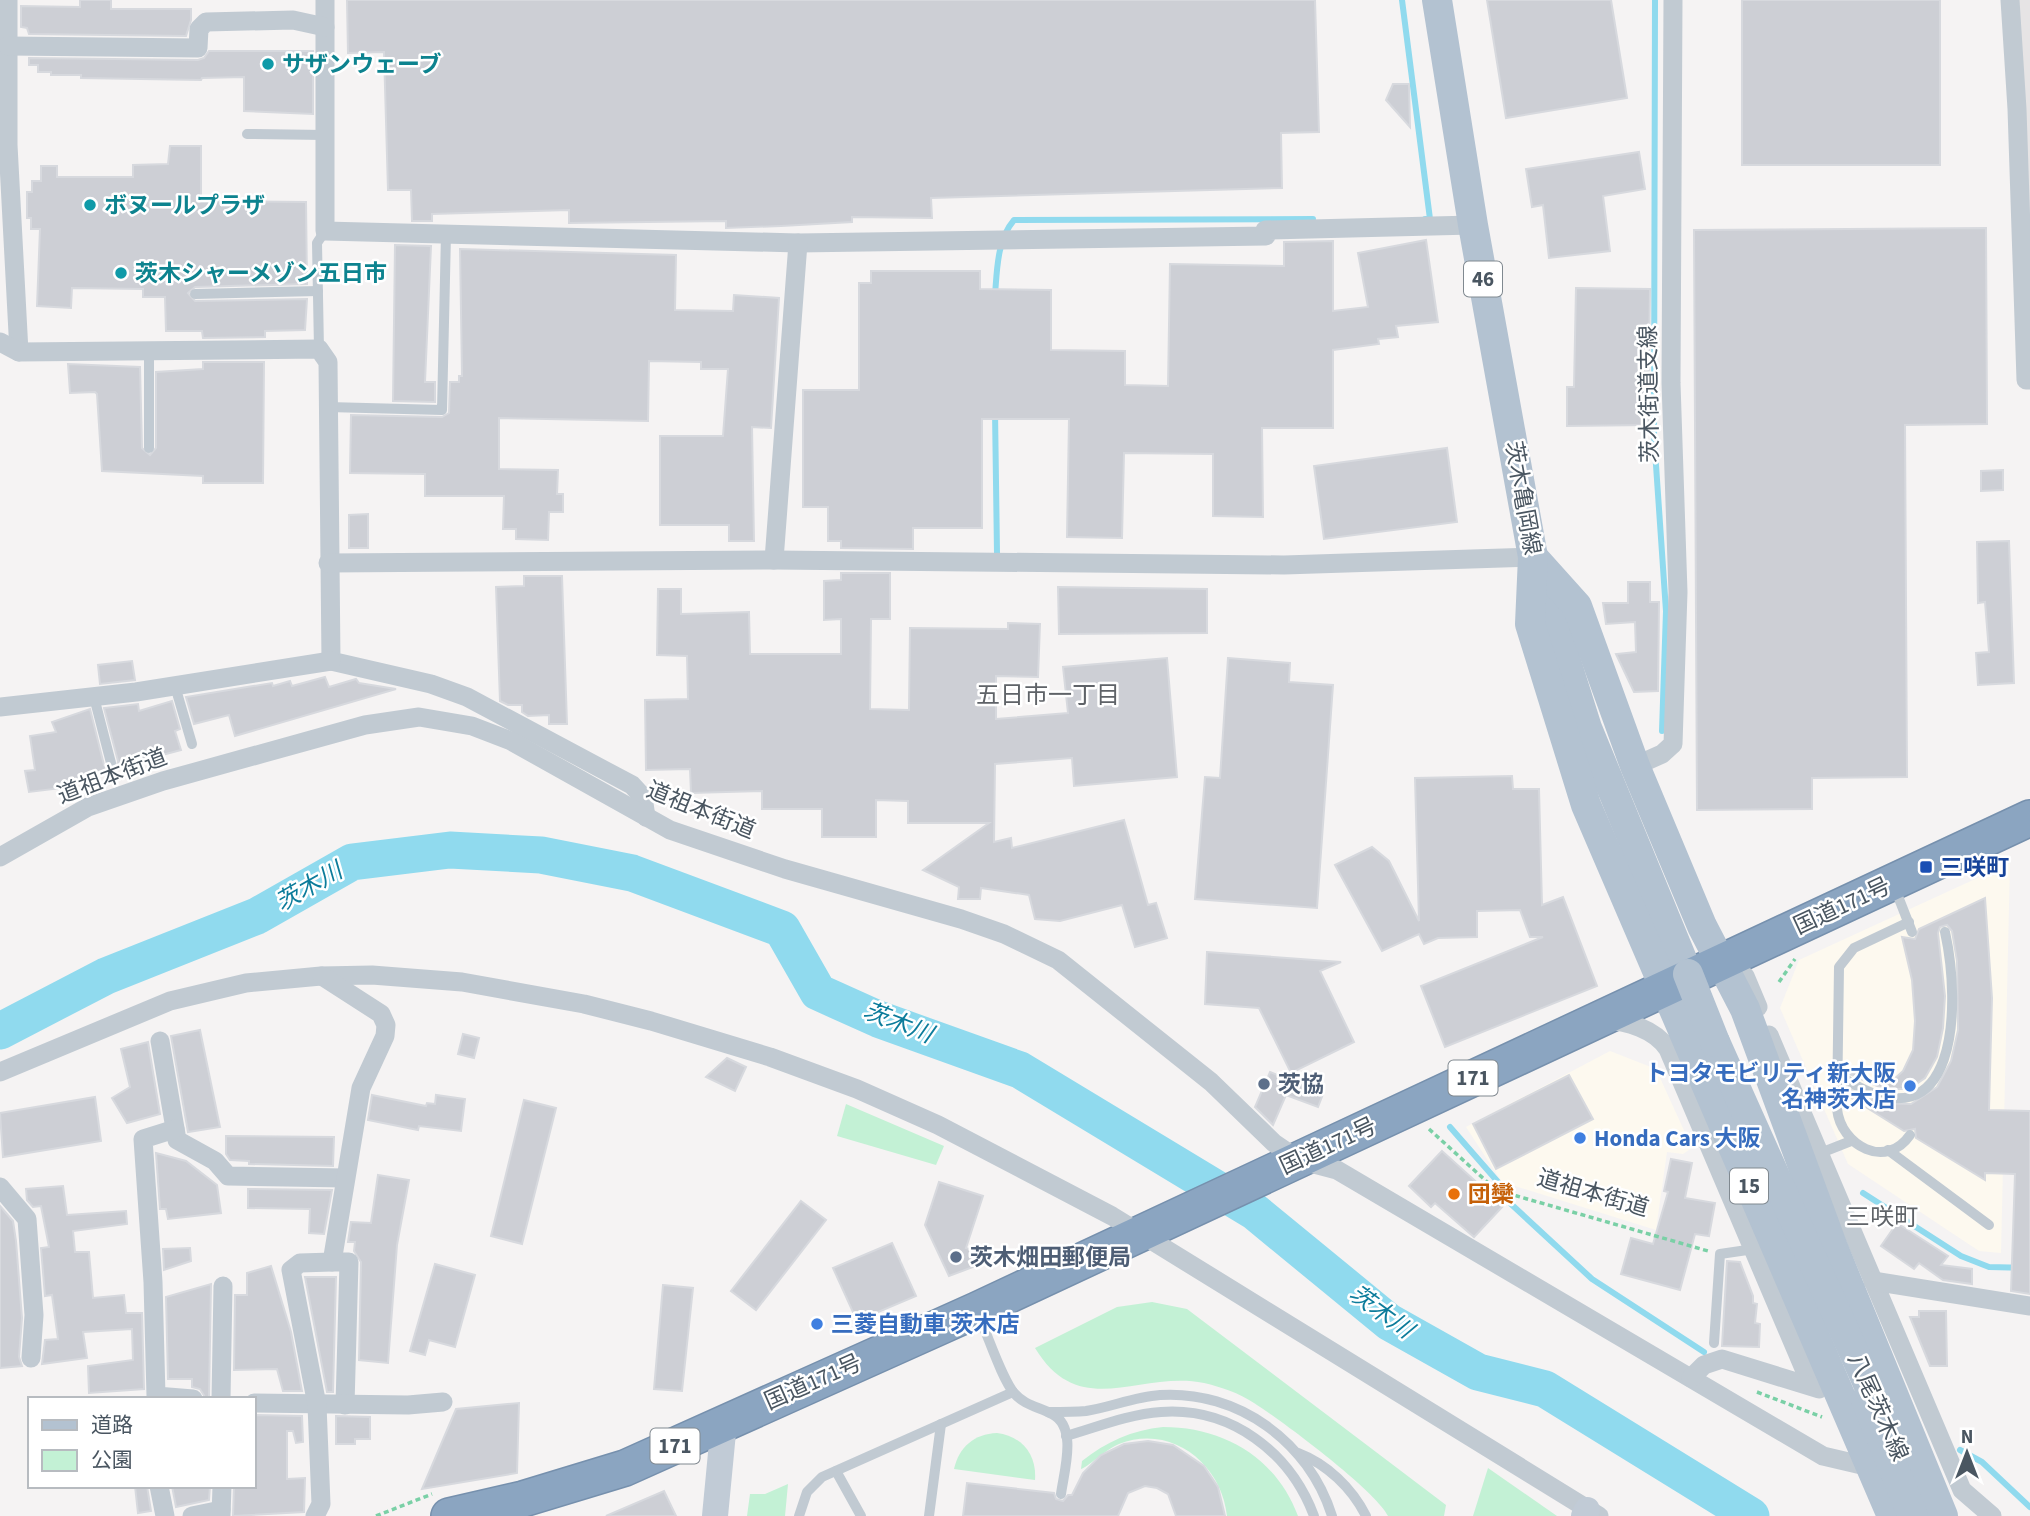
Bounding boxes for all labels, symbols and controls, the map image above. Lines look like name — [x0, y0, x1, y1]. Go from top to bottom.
place label: サザンウェーブ — [282, 48, 442, 81]
marker: サザンウェーブ — [260, 56, 276, 72]
place label: ボヌールプラザ — [104, 189, 265, 222]
marker: ボヌールプラザ — [82, 197, 98, 213]
place label: 茨木シャーメゾン五日市 — [135, 257, 387, 290]
road number: 46 — [1464, 262, 1502, 296]
marker: 茨木シャーメゾン五日市 — [113, 265, 129, 281]
street label: 茨木街道支線 — [1631, 325, 1667, 463]
street label: 茨木亀岡線 — [1497, 439, 1549, 557]
district label: 五日市一丁目 — [976, 678, 1120, 713]
street label: 道祖本街道 — [52, 740, 172, 812]
street label: 道祖本街道 — [642, 773, 760, 847]
place label: 三咲町 — [1940, 851, 2009, 884]
water label: 茨木川 — [269, 852, 352, 920]
marker: 三咲町 — [1918, 859, 1934, 875]
street label: 国道171号 — [1788, 869, 1896, 943]
water label: 茨木川 — [858, 994, 941, 1053]
place label: トヨタモビリティ新大阪 名神茨木店 — [1644, 1057, 1896, 1116]
road number: 171 — [1448, 1060, 1498, 1096]
place label: 茨協 — [1278, 1068, 1324, 1101]
marker: 茨協 — [1256, 1076, 1272, 1092]
marker: トヨタモビリティ新大阪 名神茨木店 — [1902, 1078, 1918, 1094]
street label: 国道171号 — [1274, 1109, 1382, 1183]
place label: Honda Cars 大阪 — [1594, 1122, 1761, 1155]
marker: Honda Cars 大阪 — [1572, 1130, 1588, 1146]
street label: 道祖本街道 — [1533, 1161, 1653, 1225]
road number: 15 — [1730, 1168, 1768, 1204]
place label: 団欒 — [1468, 1178, 1514, 1211]
marker: 団欒 — [1446, 1186, 1462, 1202]
district label: 三咲町 — [1846, 1200, 1918, 1235]
place label: 茨木畑田郵便局 — [970, 1241, 1131, 1274]
marker: 茨木畑田郵便局 — [948, 1249, 964, 1265]
water label: 茨木川 — [1342, 1277, 1423, 1349]
place label: 三菱自動車 茨木店 — [831, 1308, 1020, 1341]
marker: 三菱自動車 茨木店 — [809, 1316, 825, 1332]
street label: 国道171号 — [759, 1346, 867, 1418]
street label: 八尾茨木線 — [1840, 1348, 1916, 1466]
legend — [28, 1397, 256, 1488]
text: 道路 — [91, 1410, 133, 1440]
north arrow — [1932, 1418, 2002, 1488]
text: N — [1961, 1424, 1973, 1451]
road number: 171 — [650, 1428, 700, 1464]
text: 公園 — [91, 1445, 133, 1475]

